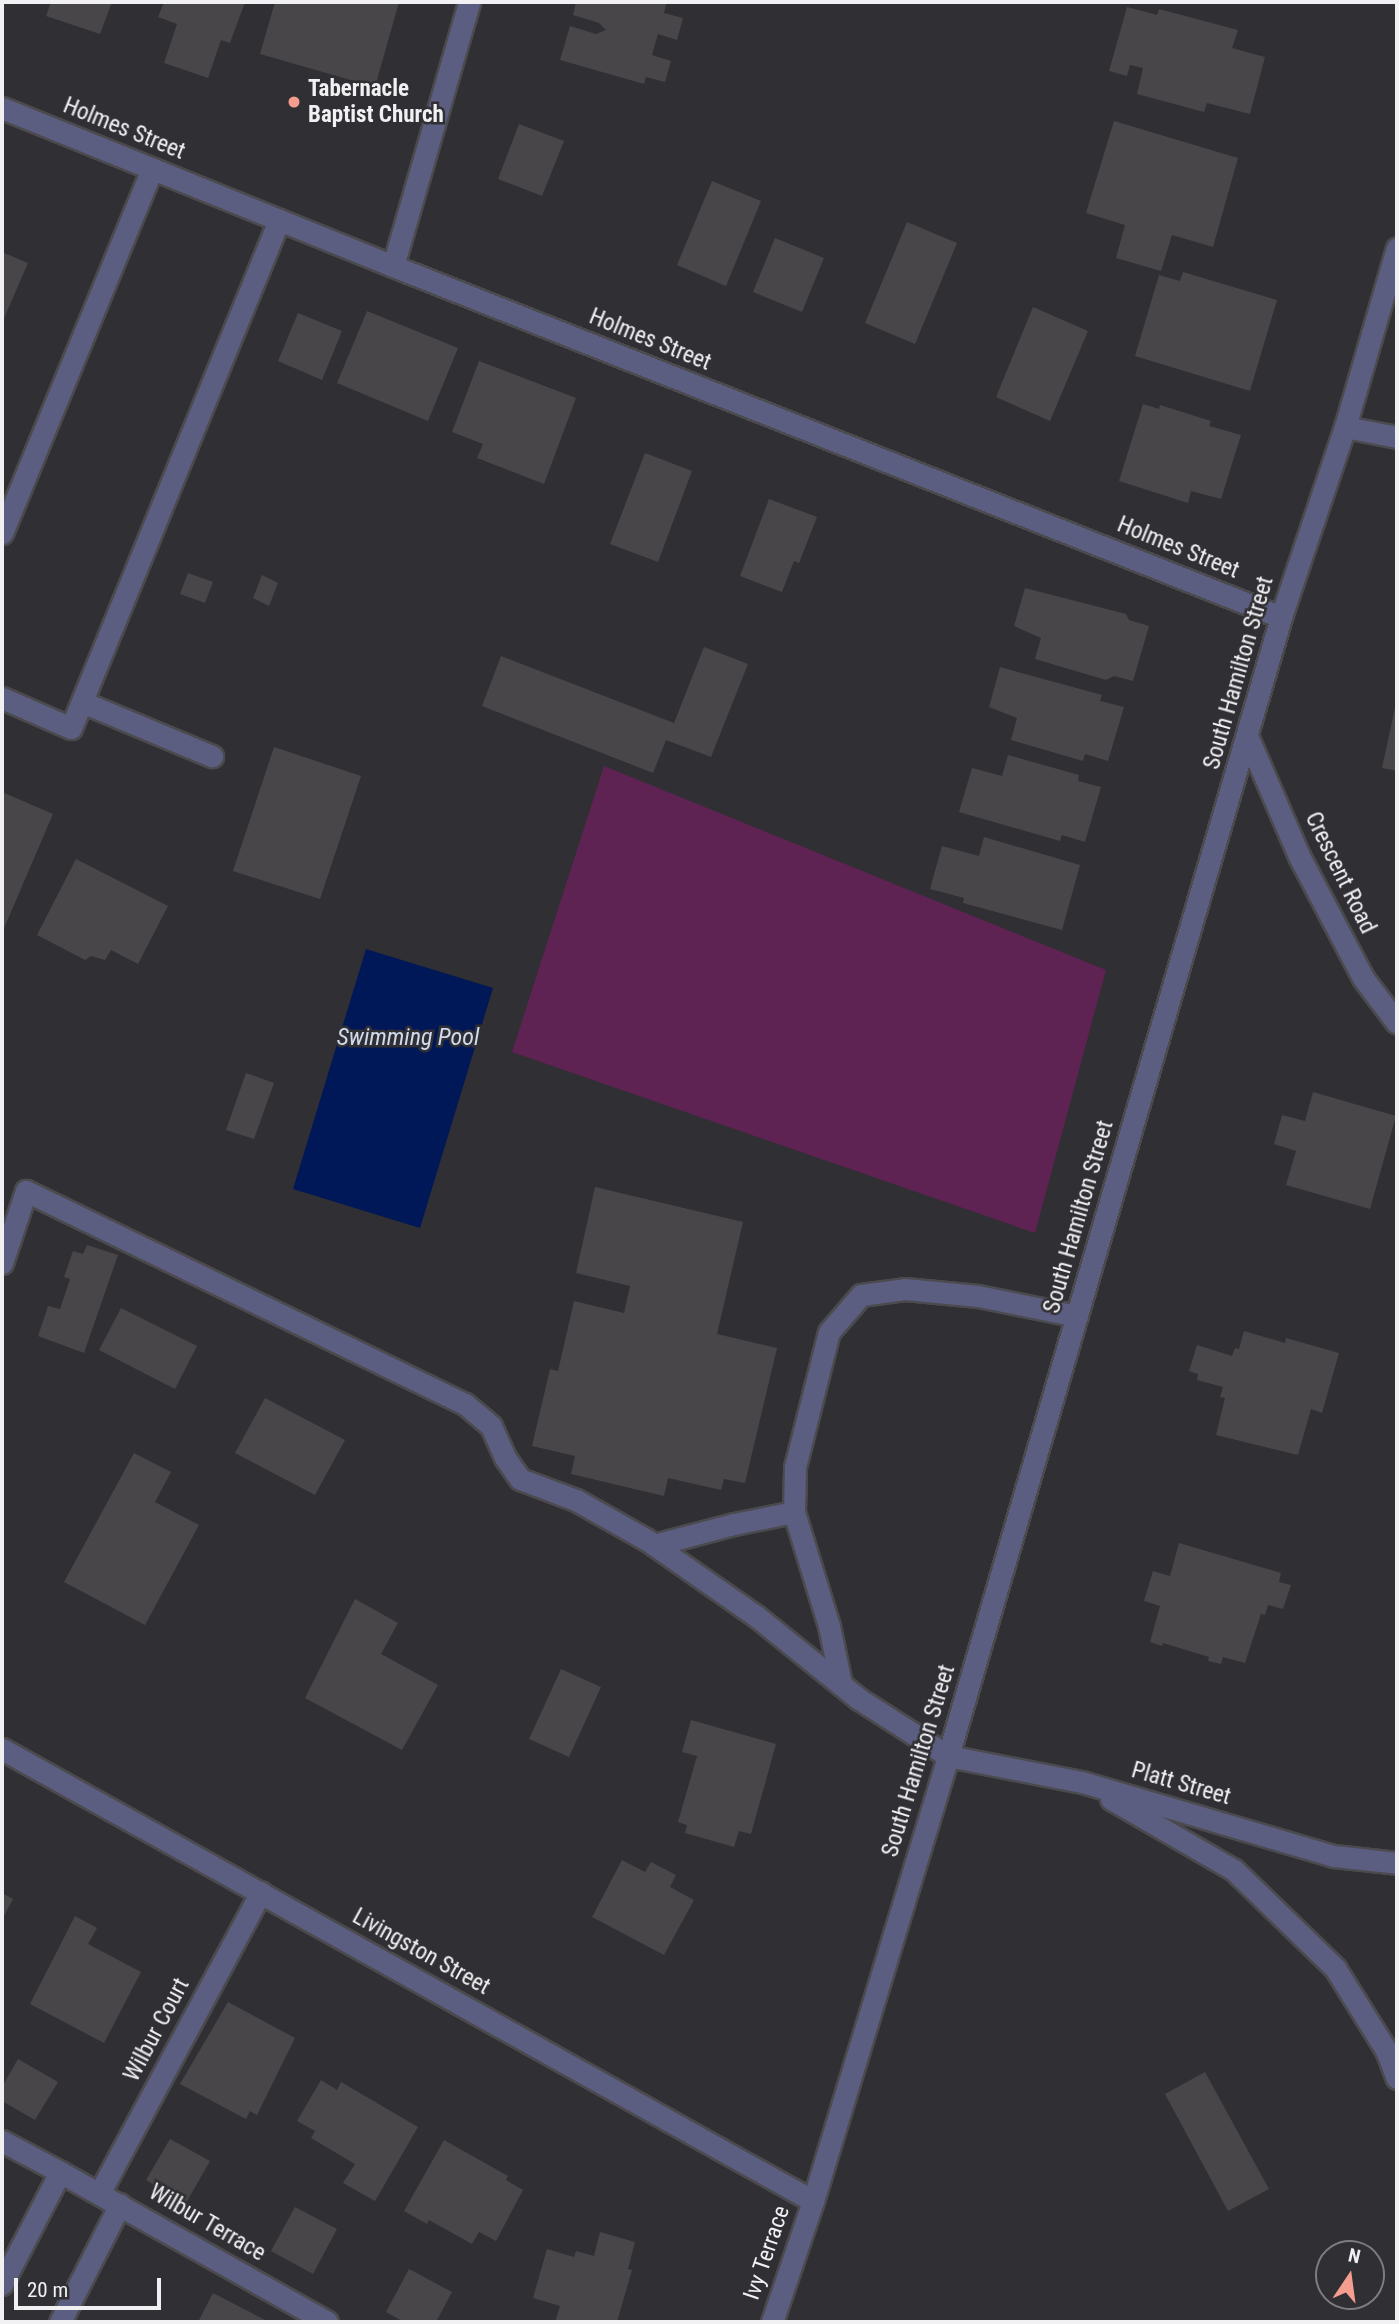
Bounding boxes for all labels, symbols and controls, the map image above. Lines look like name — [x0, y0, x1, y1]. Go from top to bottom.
place label: Tabernacle Baptist Church — [308, 75, 444, 129]
street label: Holmes Street — [59, 92, 189, 166]
marker: Tabernacle Baptist Church — [286, 94, 302, 110]
street label: Holmes Street — [585, 303, 715, 377]
street label: Holmes Street — [1113, 511, 1243, 585]
street label: South Hamilton Street — [1198, 573, 1280, 773]
street label: Crescent Road — [1299, 808, 1381, 938]
water label: Swimming Pool — [337, 1024, 479, 1052]
street label: South Hamilton Street — [1038, 1117, 1120, 1317]
street label: South Hamilton Street — [877, 1662, 961, 1860]
street label: Platt Street — [1128, 1757, 1234, 1811]
street label: Livingston Street — [348, 1903, 494, 2001]
street label: Wilbur Court — [118, 1974, 196, 2086]
street label: Wilbur Terrace — [144, 2178, 270, 2268]
street label: Ivy Terrace — [738, 2202, 796, 2304]
north arrow — [1315, 2240, 1385, 2310]
text: N — [1346, 2243, 1363, 2269]
scale bar — [18, 2264, 164, 2308]
text: 20 m — [27, 2278, 68, 2302]

